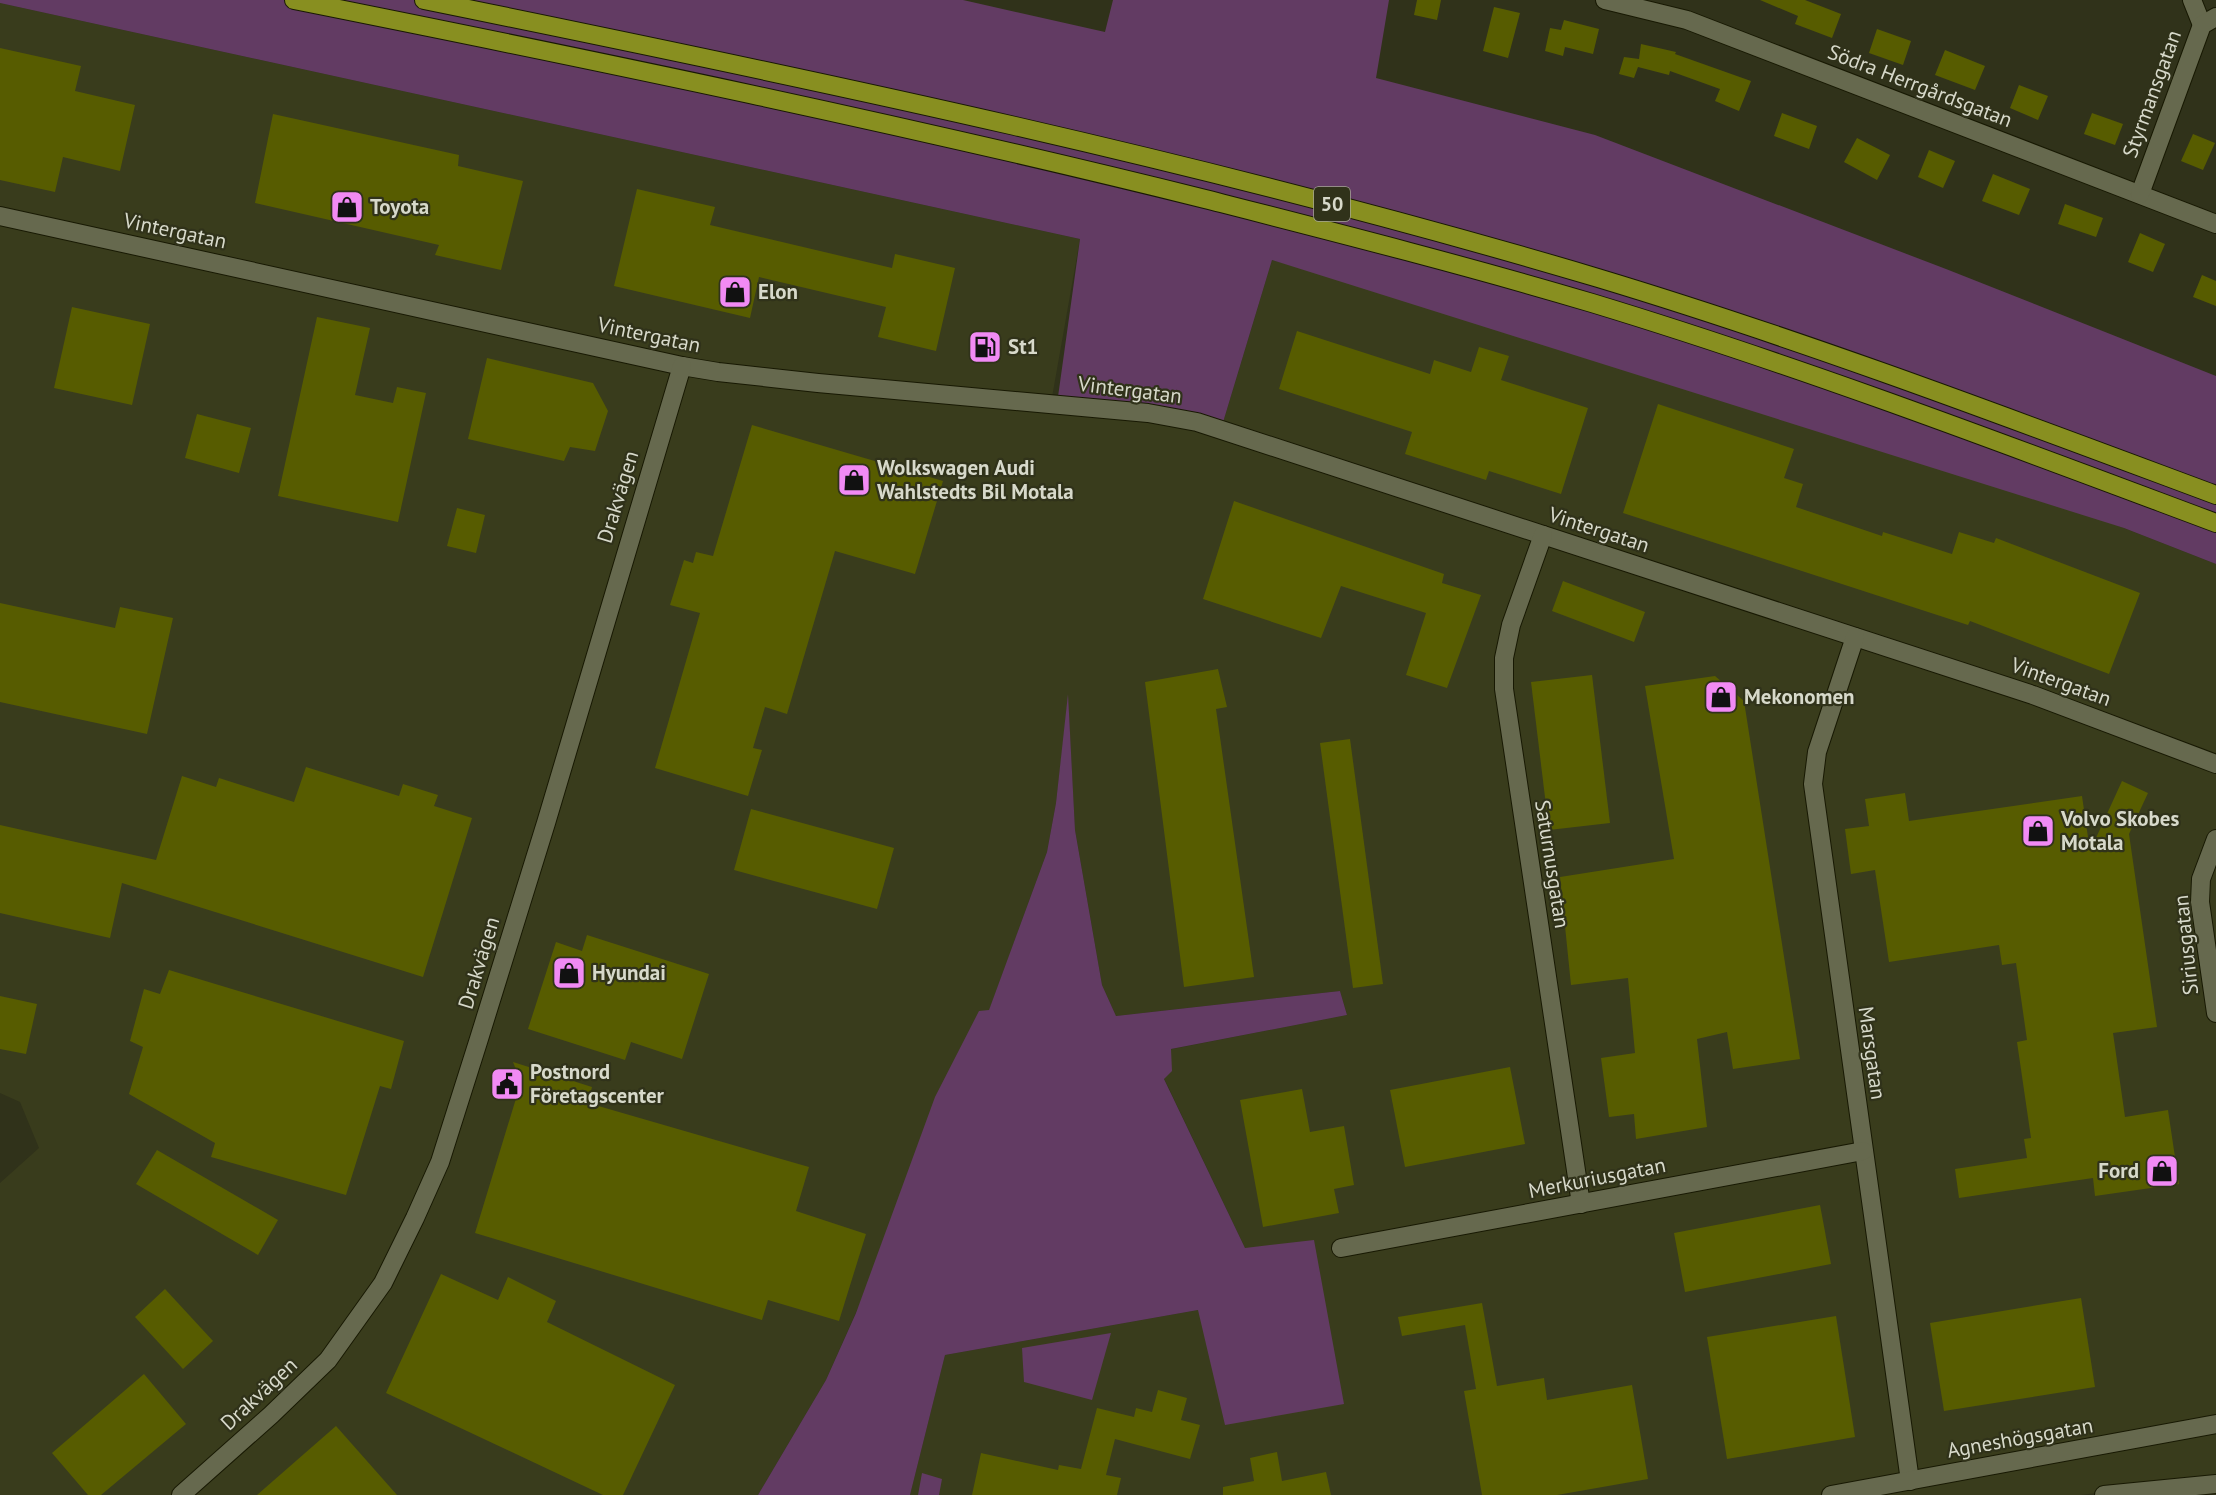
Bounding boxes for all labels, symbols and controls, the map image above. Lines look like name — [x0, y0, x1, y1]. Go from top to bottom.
street label: Styrmansgatan — [2116, 26, 2187, 161]
street label: Södra Herrgårdsgatan — [1824, 38, 2016, 133]
road number: 50 — [1314, 187, 1350, 221]
shop icon: Toyota — [329, 189, 365, 225]
place label: Toyota — [370, 193, 429, 220]
street label: Vintergatan — [120, 206, 229, 255]
shop icon: Elon — [717, 274, 753, 310]
place label: Elon — [758, 278, 798, 305]
street label: Vintergatan — [594, 310, 703, 359]
fuel station icon: St1 — [967, 329, 1003, 365]
place label: St1 — [1008, 333, 1038, 360]
street label: Vintergatan — [1076, 370, 1184, 409]
street label: Drakvägen — [591, 447, 644, 546]
place label: Wolkswagen Audi Wahlstedts Bil Motala — [877, 454, 1074, 505]
shop icon: Wolkswagen Audi Wahlstedts Bil Motala — [836, 462, 872, 498]
street label: Vintergatan — [1544, 500, 1653, 559]
street label: Vintergatan — [2007, 651, 2115, 712]
shop icon: Mekonomen — [1703, 679, 1739, 715]
place label: Mekonomen — [1744, 683, 1855, 710]
street label: Saturnusgatan — [1529, 798, 1576, 930]
place label: Volvo Skobes Motala — [2060, 805, 2179, 856]
shop icon: Volvo Skobes Motala — [2020, 813, 2056, 849]
street label: Siriusgatan — [2167, 894, 2204, 996]
street label: Drakvägen — [452, 913, 505, 1012]
shop icon: Hyundai — [551, 955, 587, 991]
place label: Hyundai — [592, 959, 666, 986]
street label: Marsgatan — [1853, 1005, 1892, 1101]
place label: Postnord Företagscenter — [530, 1058, 665, 1109]
public building icon: Postnord Företagscenter — [489, 1066, 525, 1102]
street label: Merkuriusgatan — [1526, 1151, 1668, 1204]
shop icon: Ford — [2144, 1153, 2180, 1189]
place label: Ford — [2098, 1157, 2139, 1184]
street label: Drakvägen — [215, 1351, 303, 1436]
street label: Agneshögsgatan — [1945, 1411, 2095, 1464]

